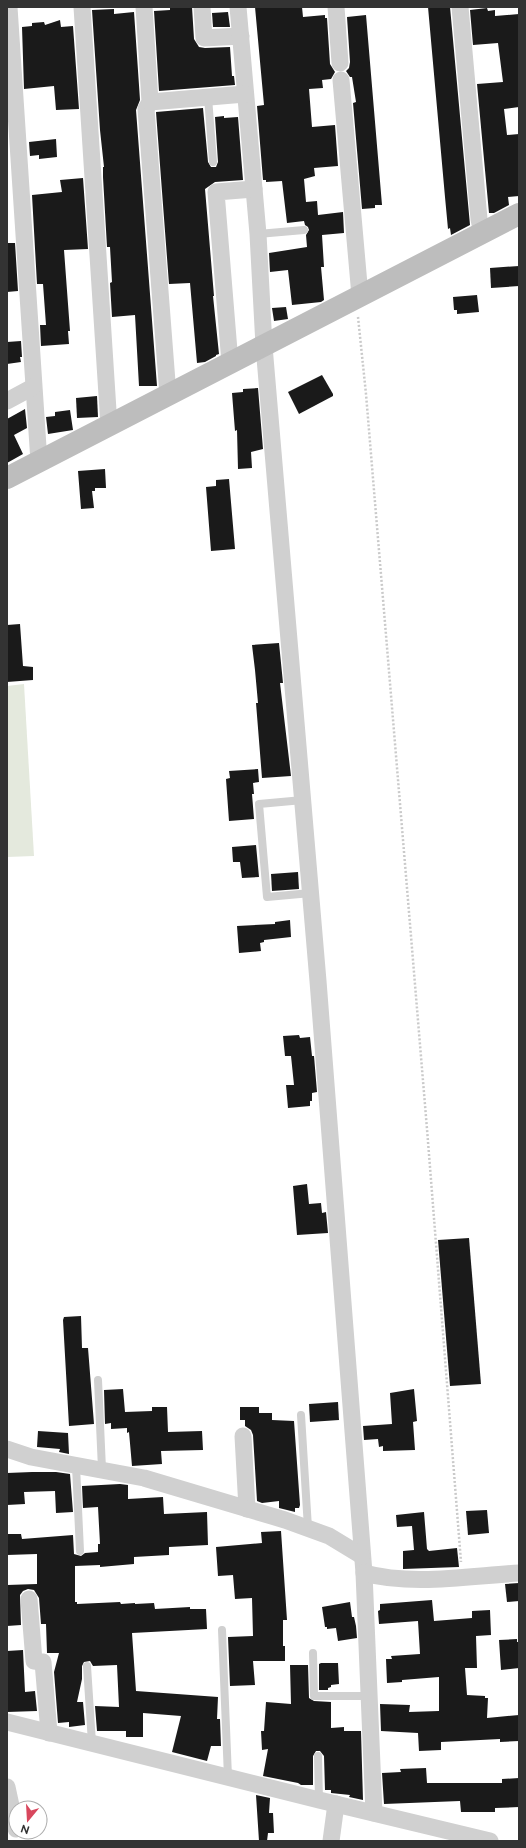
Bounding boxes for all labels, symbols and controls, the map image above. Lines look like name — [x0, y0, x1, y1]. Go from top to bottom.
north arrow — [8, 1800, 48, 1840]
text: N — [19, 1822, 31, 1837]

